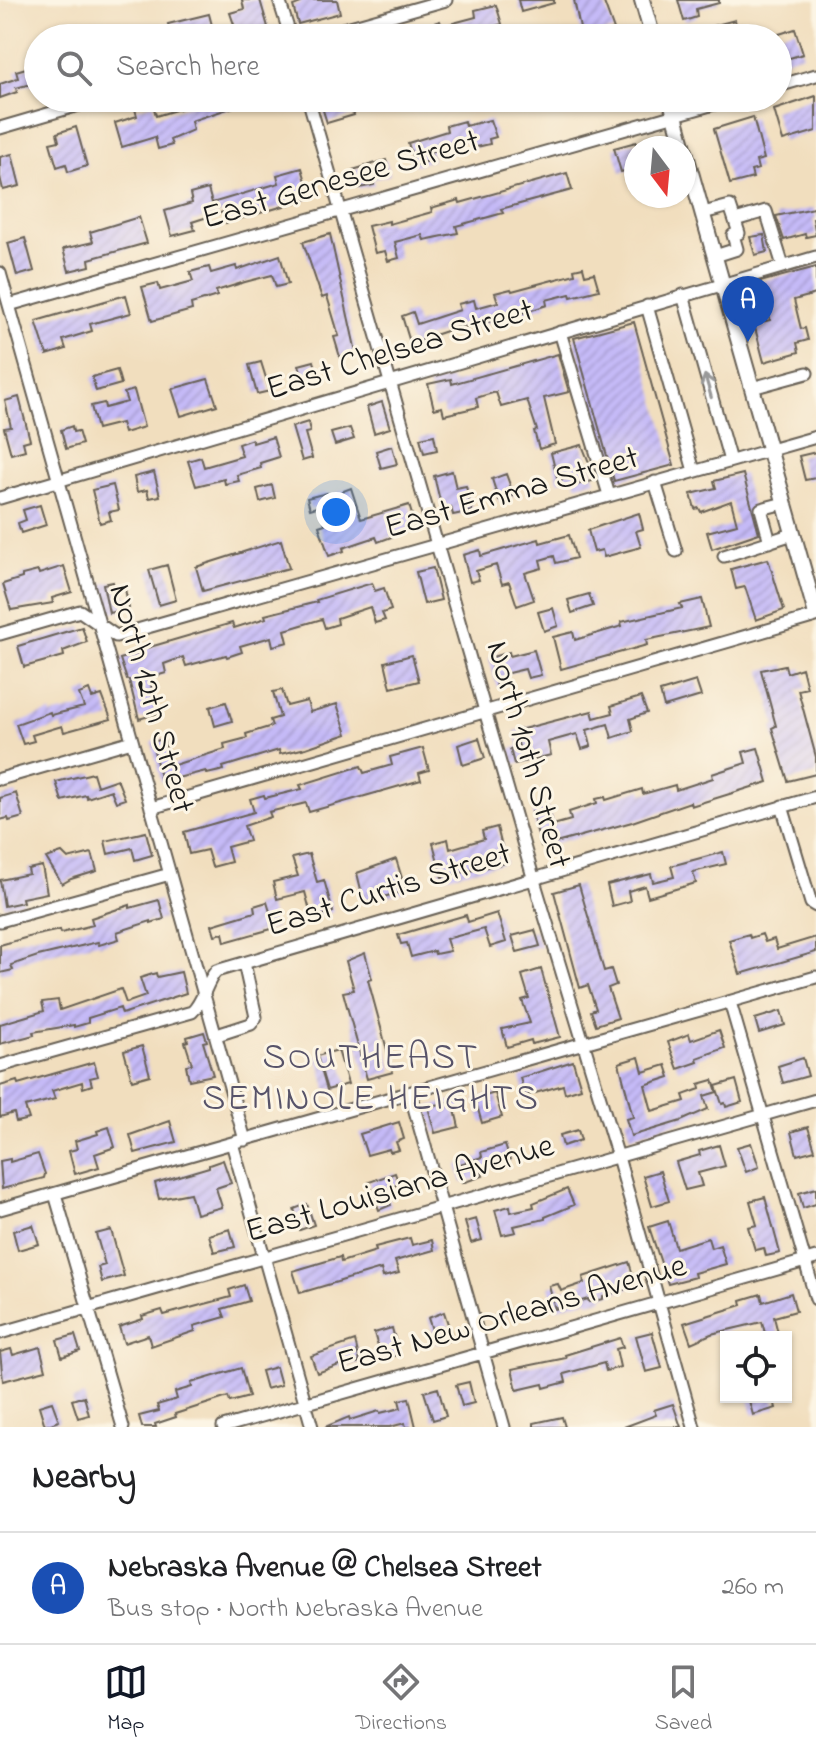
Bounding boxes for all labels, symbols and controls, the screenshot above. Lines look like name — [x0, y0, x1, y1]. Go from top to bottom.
search box — [24, 24, 792, 112]
icon: search — [52, 46, 96, 90]
text: Search here — [116, 46, 260, 90]
street label: East Genesee Street — [196, 117, 486, 245]
north arrow — [624, 136, 696, 208]
pin: A — [722, 276, 774, 342]
street label: East Chelsea Street — [260, 287, 540, 415]
one-way arrow — [700, 374, 715, 399]
street label: East Emma Street — [379, 434, 645, 554]
your location — [316, 492, 356, 532]
street label: North 12th Street — [93, 578, 207, 820]
street label: North 10th Street — [471, 635, 583, 875]
street label: East Curtis Street — [260, 830, 518, 952]
district label: SOUTHEAST SEMINOLE HEIGHTS — [202, 1033, 540, 1127]
street label: East Louisiana Avenue — [240, 1122, 561, 1258]
street label: East New Orleans Avenue — [331, 1242, 693, 1390]
map controls — [720, 1331, 792, 1403]
button: locate — [720, 1331, 792, 1403]
text: Nearby — [32, 1454, 136, 1504]
text: Nebraska Avenue @ Chelsea Street — [108, 1547, 542, 1591]
text: A — [50, 1569, 66, 1607]
text: 260 m — [722, 1569, 784, 1607]
text: Bus stop · North Nebraska Avenue — [108, 1591, 483, 1629]
tab: Map — [104, 1660, 148, 1740]
tab: Directions — [356, 1660, 447, 1740]
tab: Saved — [655, 1660, 712, 1740]

